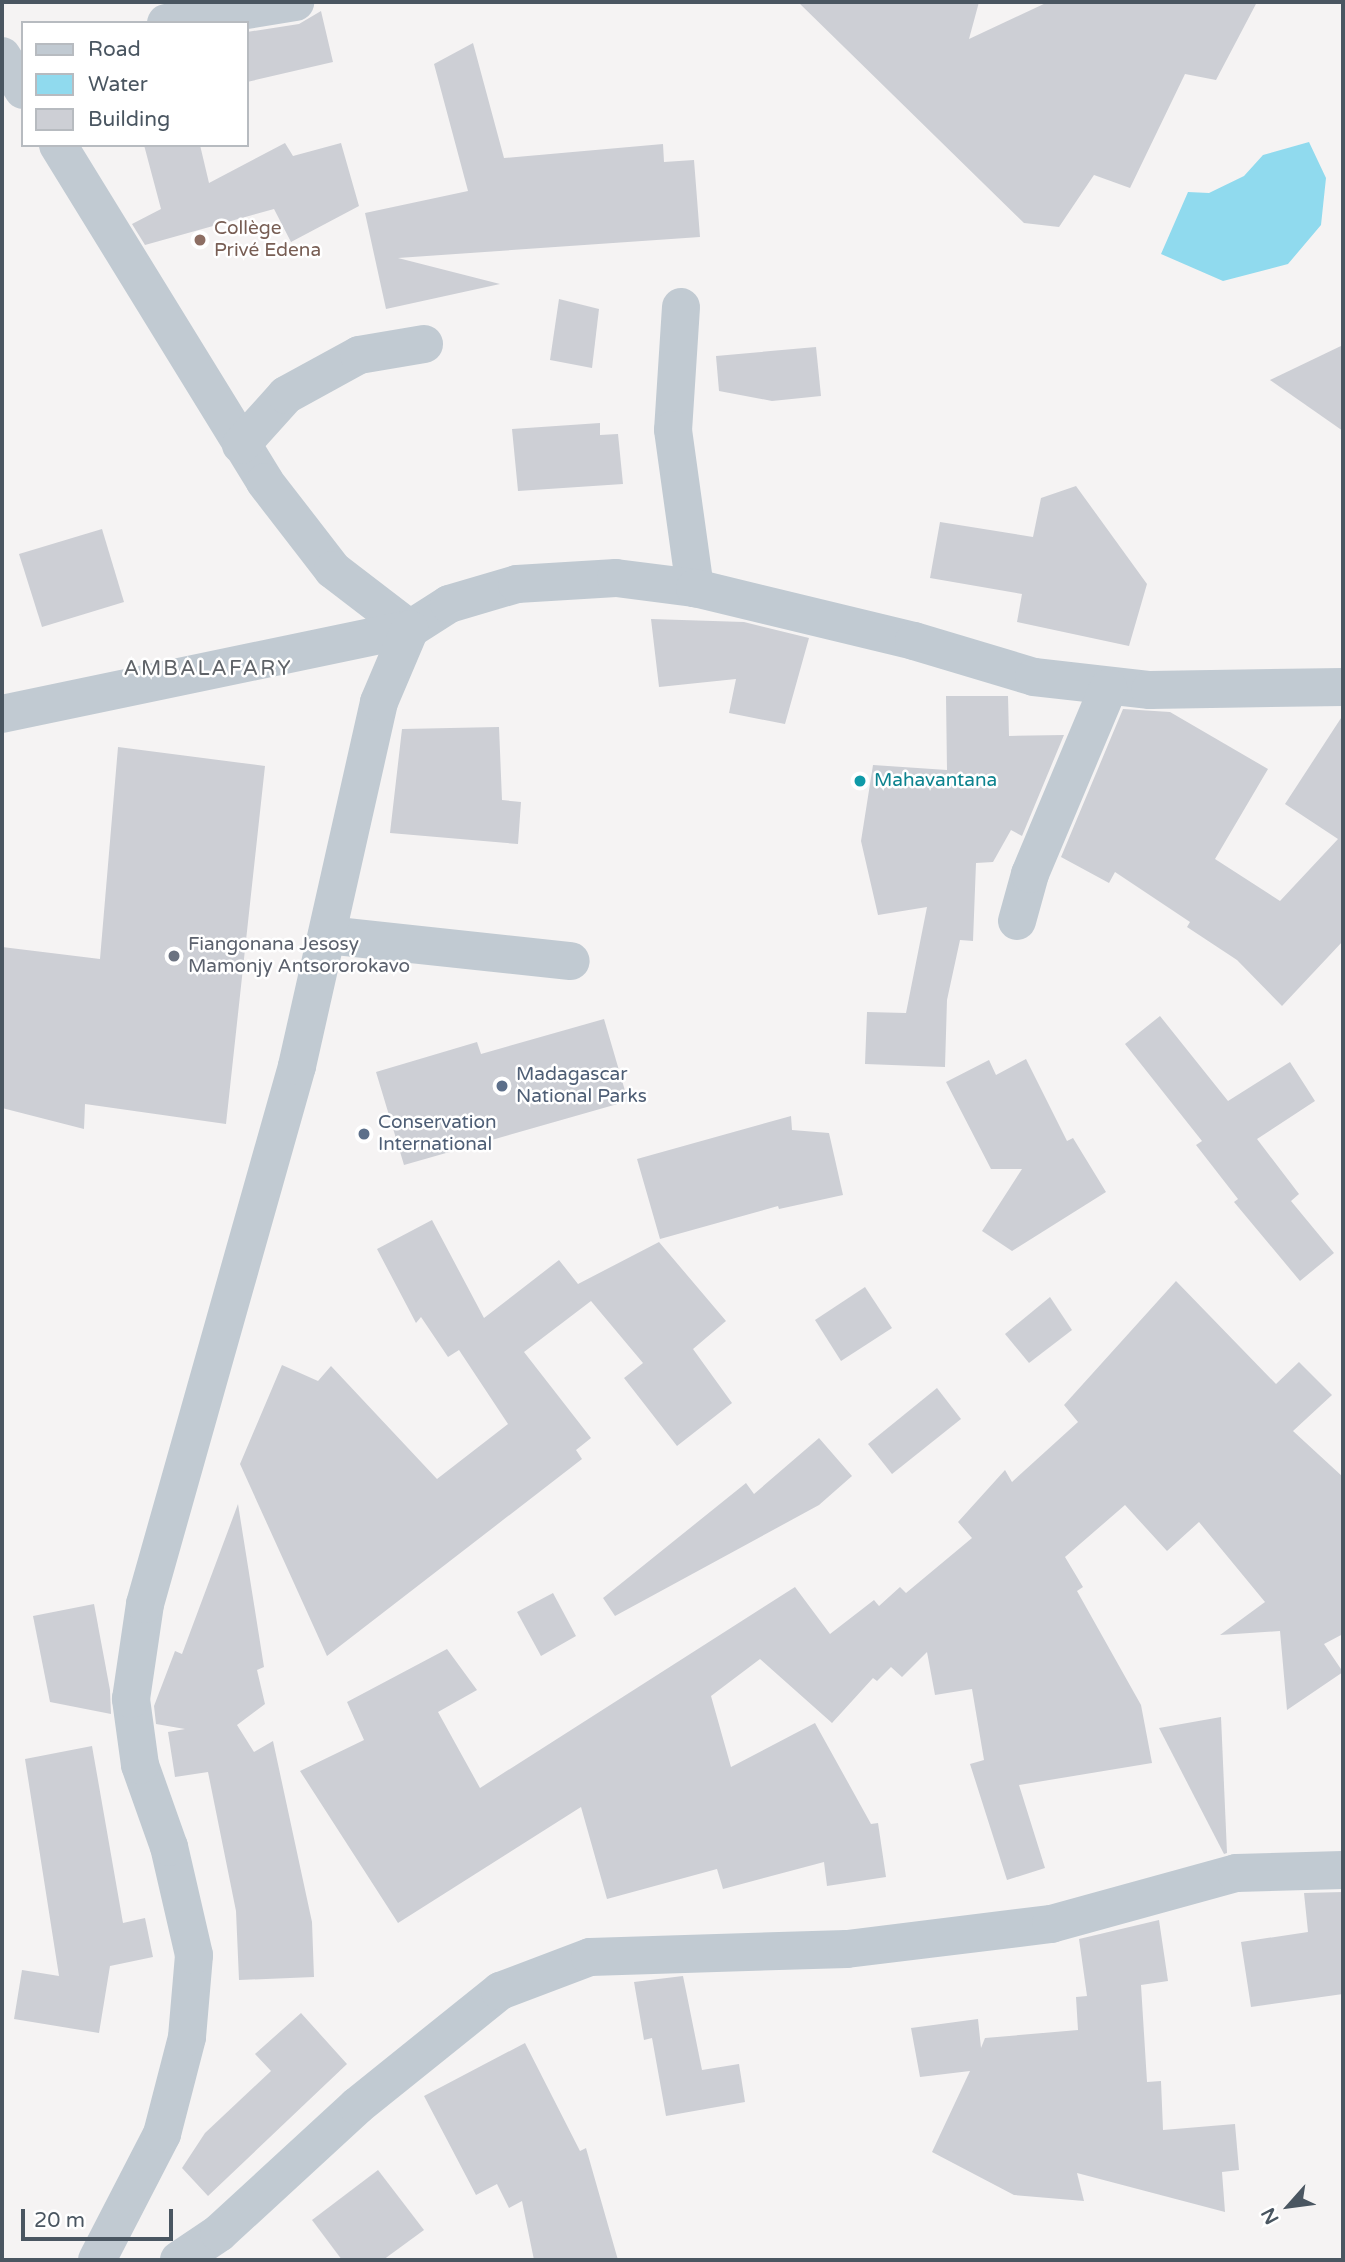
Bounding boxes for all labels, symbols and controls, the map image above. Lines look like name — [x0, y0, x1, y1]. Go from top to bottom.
legend — [21, 21, 248, 147]
text: Road — [88, 37, 141, 62]
text: Water — [88, 72, 148, 97]
text: Building — [88, 107, 170, 132]
place label: Collège Privé Edena — [214, 218, 321, 262]
marker: Collège Privé Edena — [192, 232, 208, 248]
district label: AMBALAFARY — [125, 656, 291, 682]
place label: Mahavantana — [874, 770, 997, 792]
marker: Mahavantana — [852, 773, 868, 789]
place label: Fiangonana Jesosy Mamonjy Antsororokavo — [188, 934, 410, 978]
marker: Fiangonana Jesosy Mamonjy Antsororokavo — [166, 948, 182, 964]
place label: Madagascar National Parks — [516, 1064, 647, 1108]
marker: Madagascar National Parks — [494, 1078, 510, 1094]
place label: Conservation International — [378, 1112, 497, 1156]
marker: Conservation International — [356, 1126, 372, 1142]
north arrow — [1254, 2171, 1324, 2241]
scale bar — [24, 2196, 177, 2240]
text: N — [1257, 2204, 1284, 2228]
text: 20 m — [34, 2208, 85, 2233]

